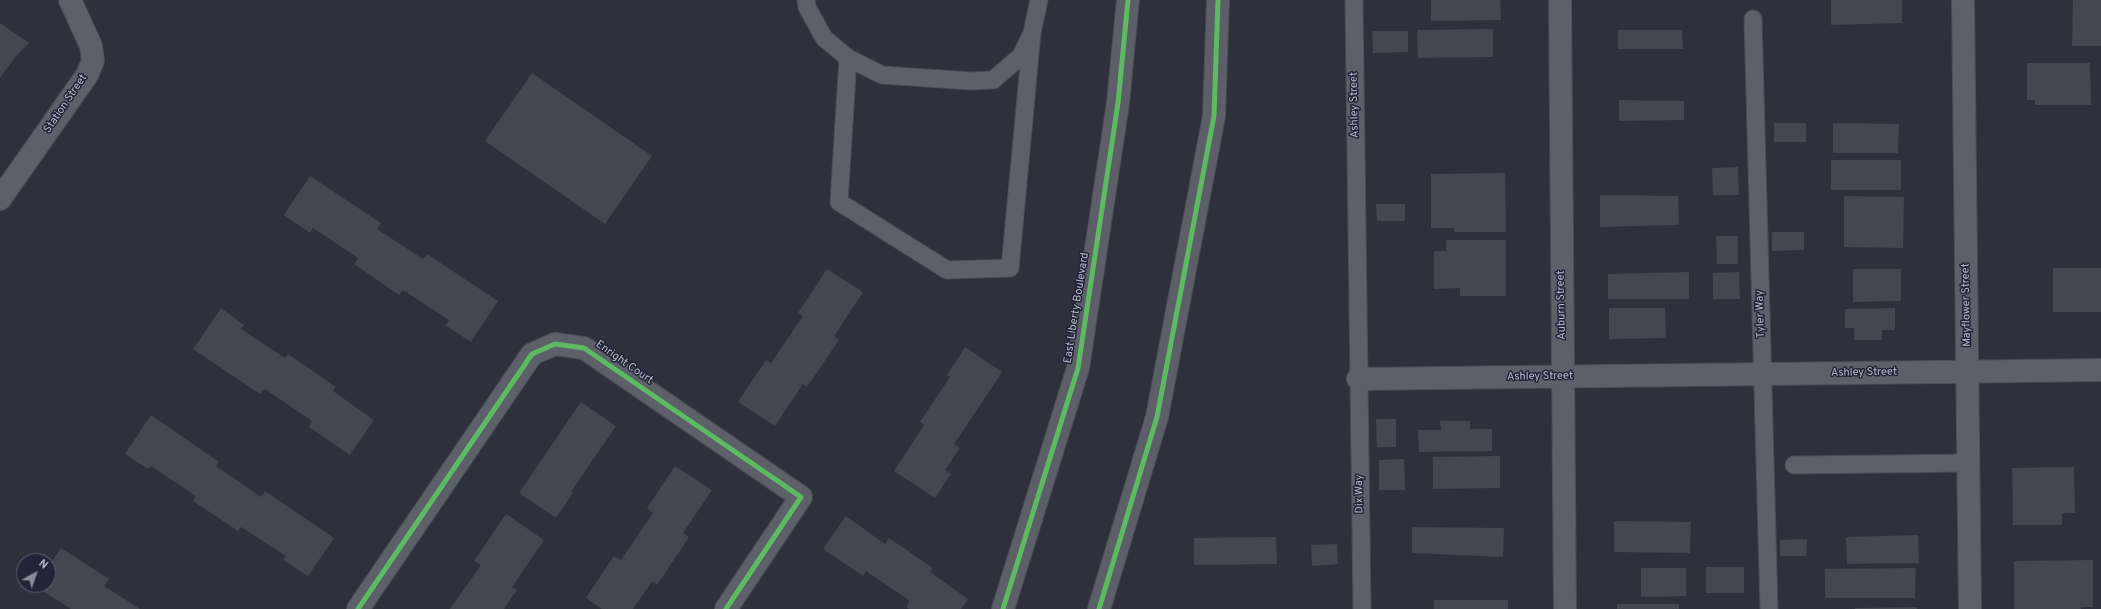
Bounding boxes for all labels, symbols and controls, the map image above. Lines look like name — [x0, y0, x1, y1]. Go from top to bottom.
street label: Station Street — [42, 72, 90, 136]
street label: Ashley Street — [1348, 72, 1362, 138]
street label: East Liberty Boulevard — [1062, 252, 1092, 364]
street label: Mayflower Street — [1960, 263, 1974, 347]
street label: Auburn Street — [1555, 270, 1569, 340]
street label: Tyler Way — [1754, 290, 1768, 338]
street label: Enright Court — [593, 338, 655, 388]
street label: Ashley Street — [1831, 366, 1897, 380]
street label: Ashley Street — [1507, 370, 1573, 384]
street label: Dix Way — [1353, 474, 1367, 514]
north arrow — [16, 553, 56, 593]
text: N — [36, 557, 51, 572]

